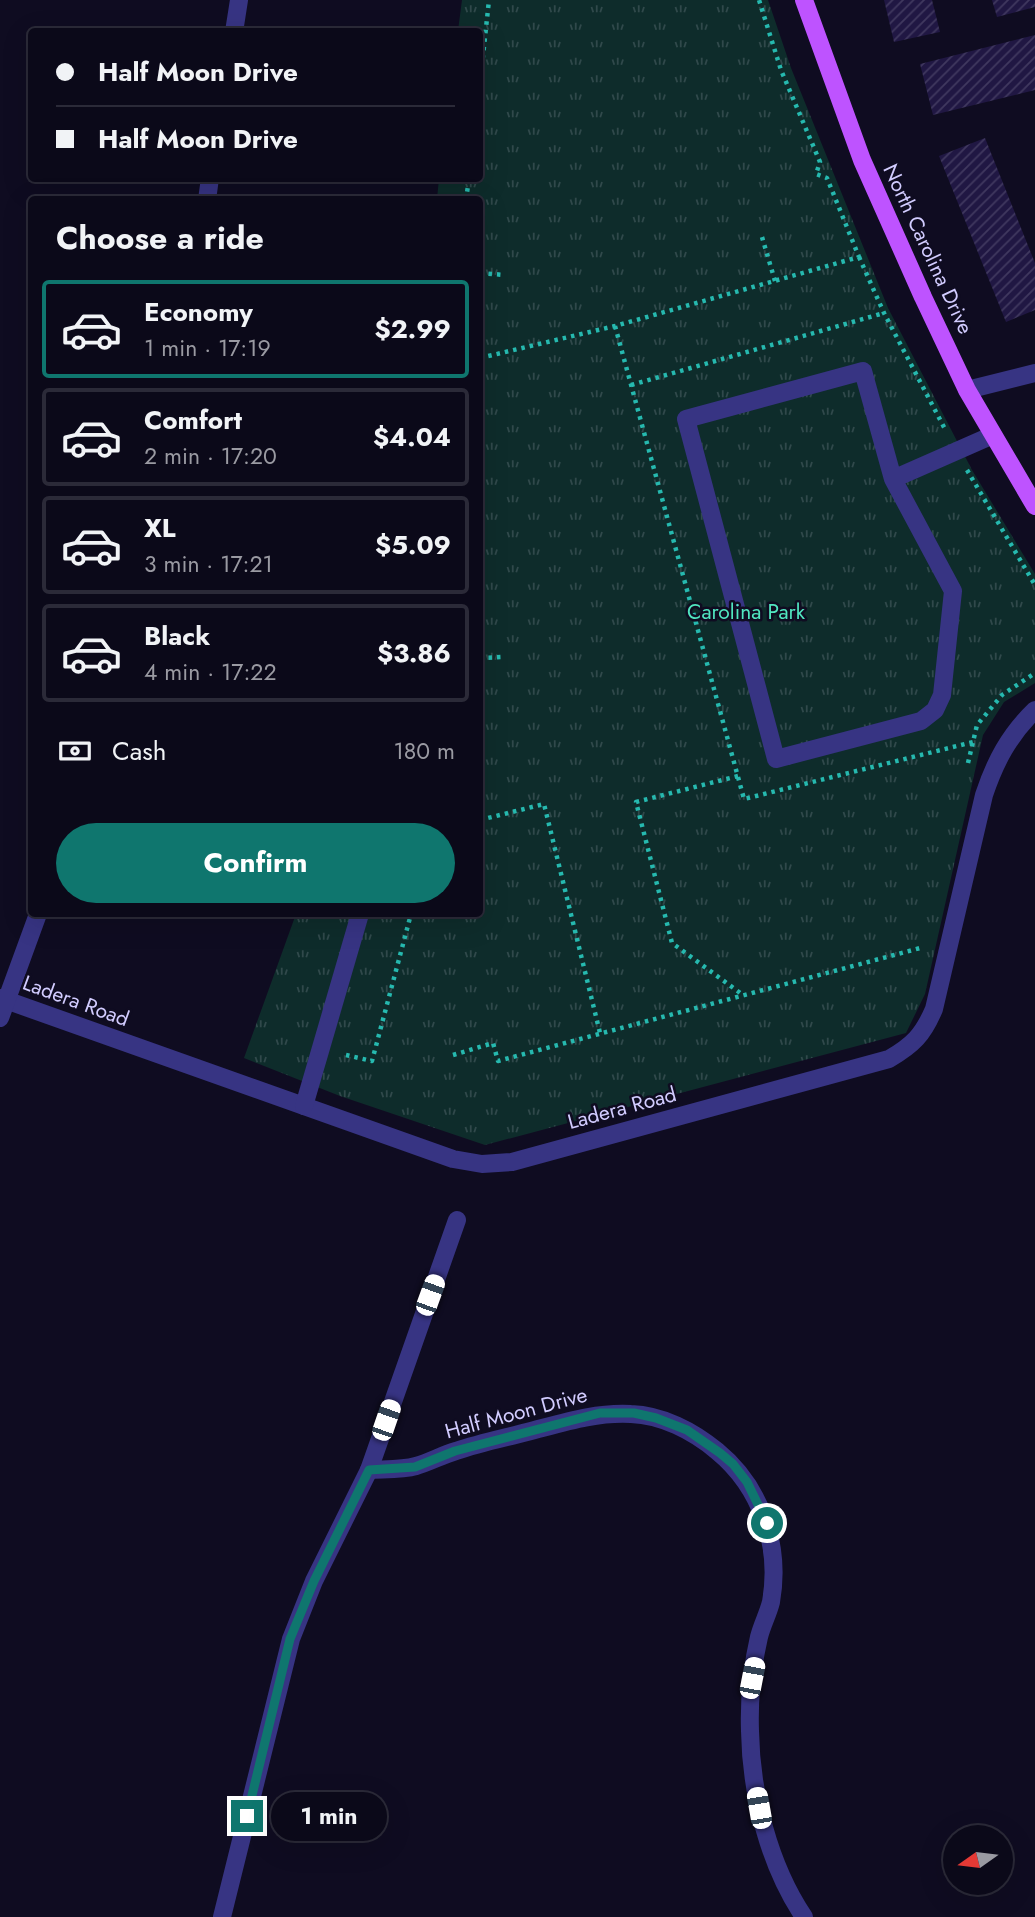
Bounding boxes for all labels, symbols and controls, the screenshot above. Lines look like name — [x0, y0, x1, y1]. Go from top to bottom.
text: Half Moon Drive — [98, 53, 298, 91]
text: Half Moon Drive — [98, 120, 298, 158]
street label: North Carolina Drive — [875, 159, 981, 339]
text: Choose a ride — [56, 215, 264, 261]
text: Economy — [144, 293, 253, 331]
icon: car — [60, 298, 123, 361]
text: $2.99 — [375, 310, 451, 348]
text: 1 min · 17:19 — [144, 331, 271, 365]
text: Comfort — [144, 401, 242, 439]
icon: car — [60, 406, 123, 469]
text: $4.04 — [373, 418, 451, 456]
text: 2 min · 17:20 — [144, 439, 277, 473]
text: XL — [144, 509, 176, 547]
icon: car — [60, 514, 123, 577]
text: $5.09 — [375, 526, 451, 564]
text: 3 min · 17:21 — [144, 547, 273, 581]
park label: Carolina Park — [687, 597, 806, 627]
text: Black — [144, 617, 210, 655]
icon: car — [60, 622, 123, 685]
text: $3.86 — [377, 634, 451, 672]
text: 4 min · 17:22 — [144, 655, 277, 689]
icon: cash — [56, 732, 94, 770]
text: Cash — [112, 732, 166, 770]
text: 180 m — [393, 734, 455, 768]
button: Confirm — [56, 823, 455, 903]
street label: Ladera Road — [19, 968, 133, 1034]
street label: Ladera Road — [564, 1079, 680, 1137]
car — [413, 1272, 448, 1318]
street label: Half Moon Drive — [442, 1380, 591, 1446]
car — [370, 1397, 403, 1443]
route start — [751, 1507, 783, 1539]
car — [738, 1655, 767, 1701]
car — [746, 1785, 773, 1831]
callout: 1 min — [272, 1792, 387, 1840]
text: 1 min — [300, 1799, 358, 1833]
route end — [231, 1800, 263, 1832]
north arrow — [943, 1825, 1013, 1895]
map controls — [943, 1825, 1013, 1895]

